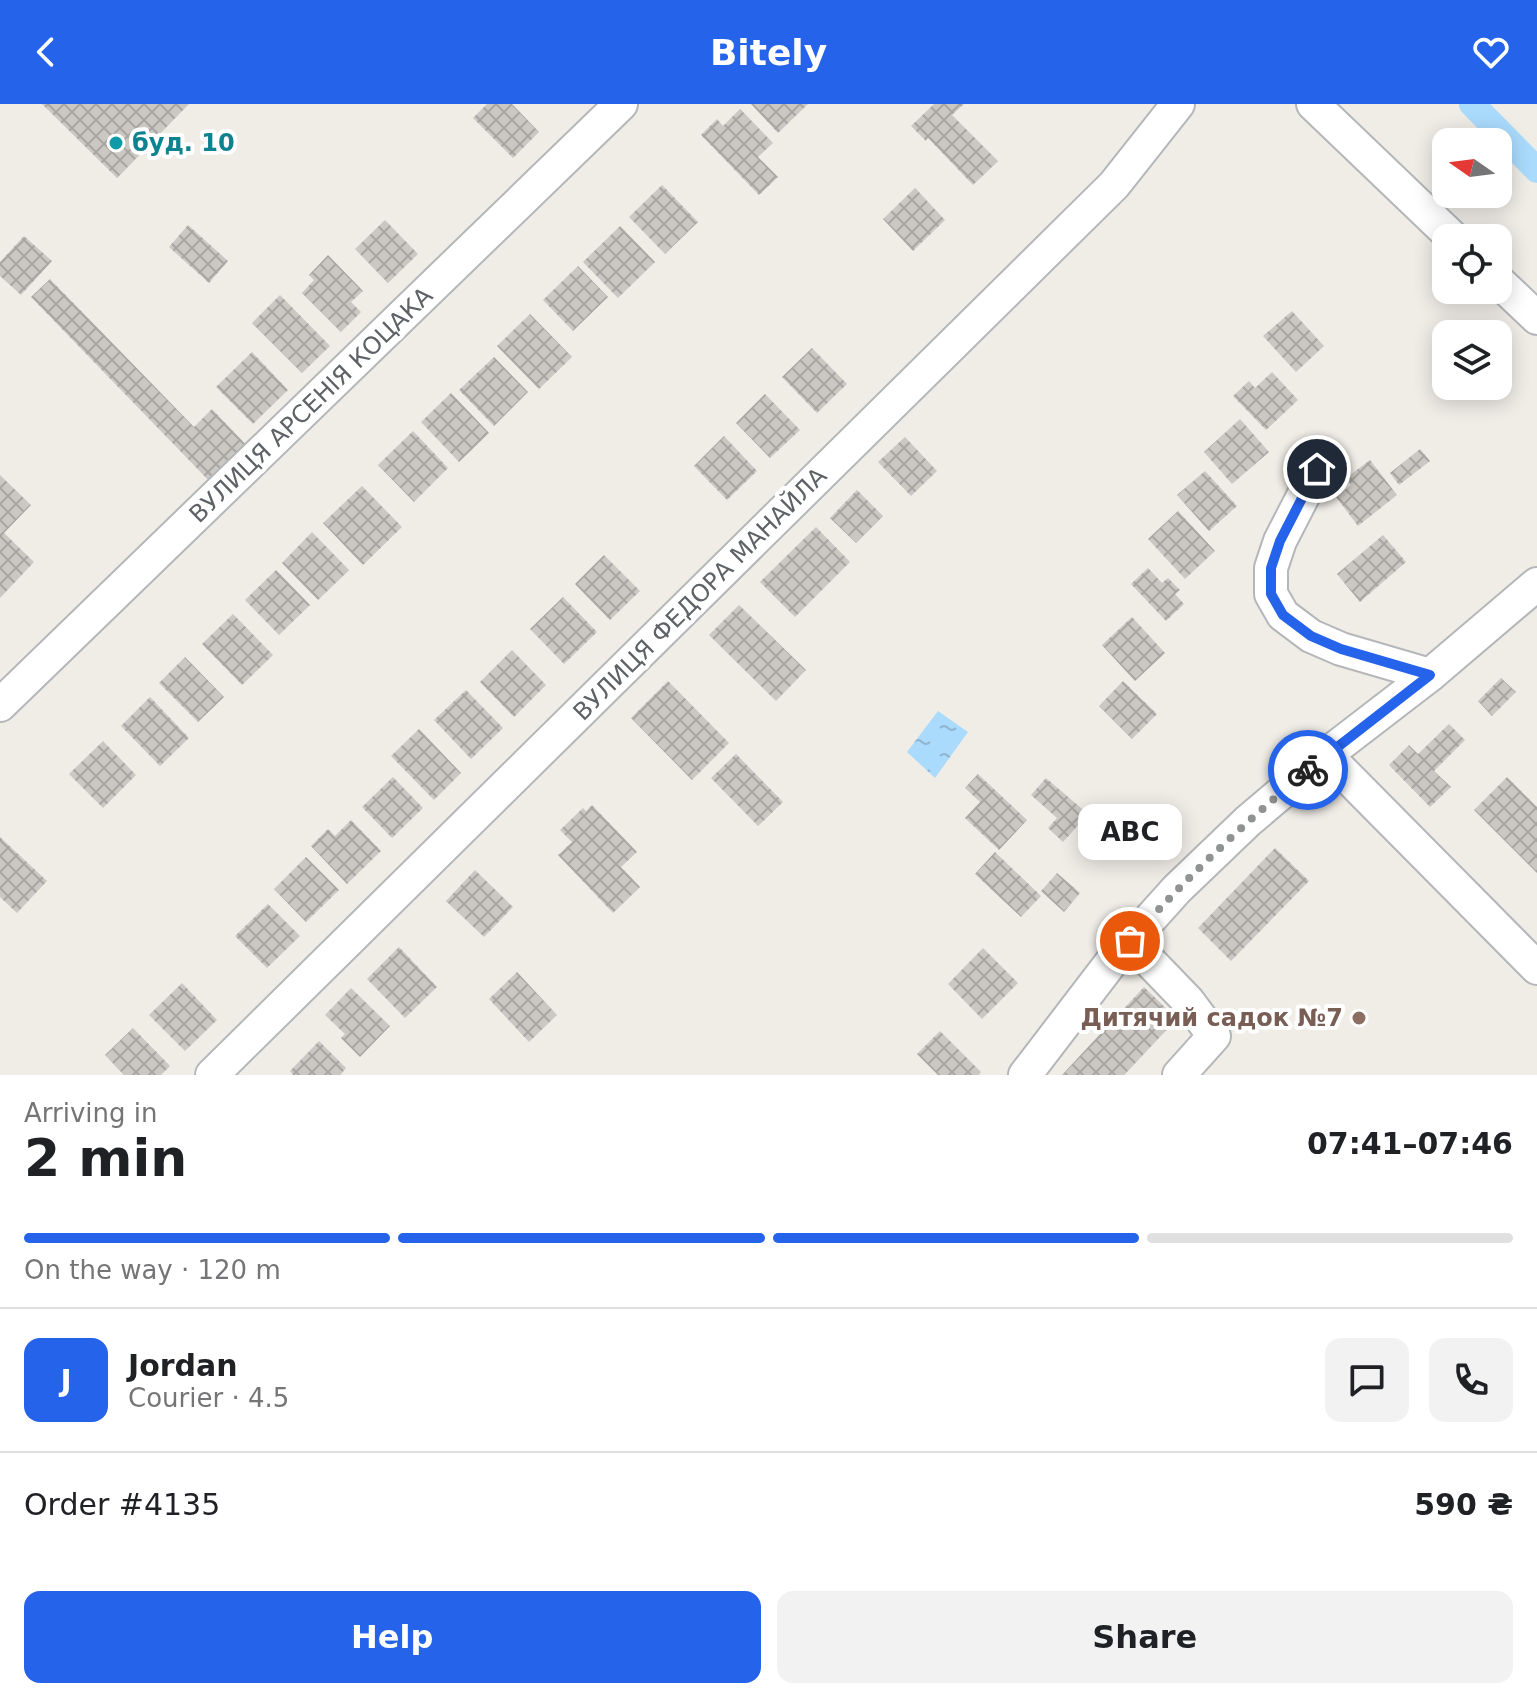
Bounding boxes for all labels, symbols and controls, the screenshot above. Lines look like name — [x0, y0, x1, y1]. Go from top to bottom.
icon: back — [24, 30, 68, 74]
icon: heart — [1469, 30, 1513, 74]
text: Bitely — [710, 32, 827, 73]
north arrow — [1432, 128, 1512, 208]
map controls — [1432, 128, 1512, 400]
place label: буд. 10 — [132, 129, 235, 157]
marker: буд. 10 — [107, 134, 125, 152]
button: locate — [1432, 224, 1512, 304]
street label: ВУЛИЦЯ АРСЕНІЯ КОЦАКА — [184, 281, 439, 529]
button: layers — [1432, 320, 1512, 400]
pin — [1283, 435, 1351, 503]
icon: home — [1295, 447, 1339, 491]
street label: ВУЛИЦЯ ФЕДОРА МАНАЙЛА — [567, 461, 833, 726]
courier — [1268, 730, 1348, 810]
icon: bike — [1286, 748, 1330, 792]
callout: АВС — [1078, 805, 1182, 861]
text: АВС — [1100, 817, 1160, 847]
pin — [1096, 907, 1164, 975]
icon: bag — [1108, 919, 1152, 963]
place label: Дитячий садок №7 — [1081, 1004, 1343, 1032]
marker: Дитячий садок №7 — [1350, 1009, 1368, 1027]
text: Arriving in — [24, 1098, 158, 1128]
text: 07:41–07:46 — [1307, 1126, 1513, 1161]
text: 2 min — [24, 1128, 187, 1188]
text: On the way · 120 m — [24, 1255, 281, 1285]
button: chat — [1325, 1338, 1409, 1422]
button: phone — [1429, 1338, 1513, 1422]
text: Jordan — [128, 1348, 238, 1383]
text: J — [60, 1363, 72, 1398]
text: Courier · 4.5 — [128, 1383, 289, 1413]
text: Order #4135 — [24, 1487, 220, 1522]
text: 590 ₴ — [1414, 1487, 1513, 1522]
button: Help — [24, 1591, 761, 1683]
button: Share — [777, 1591, 1513, 1683]

